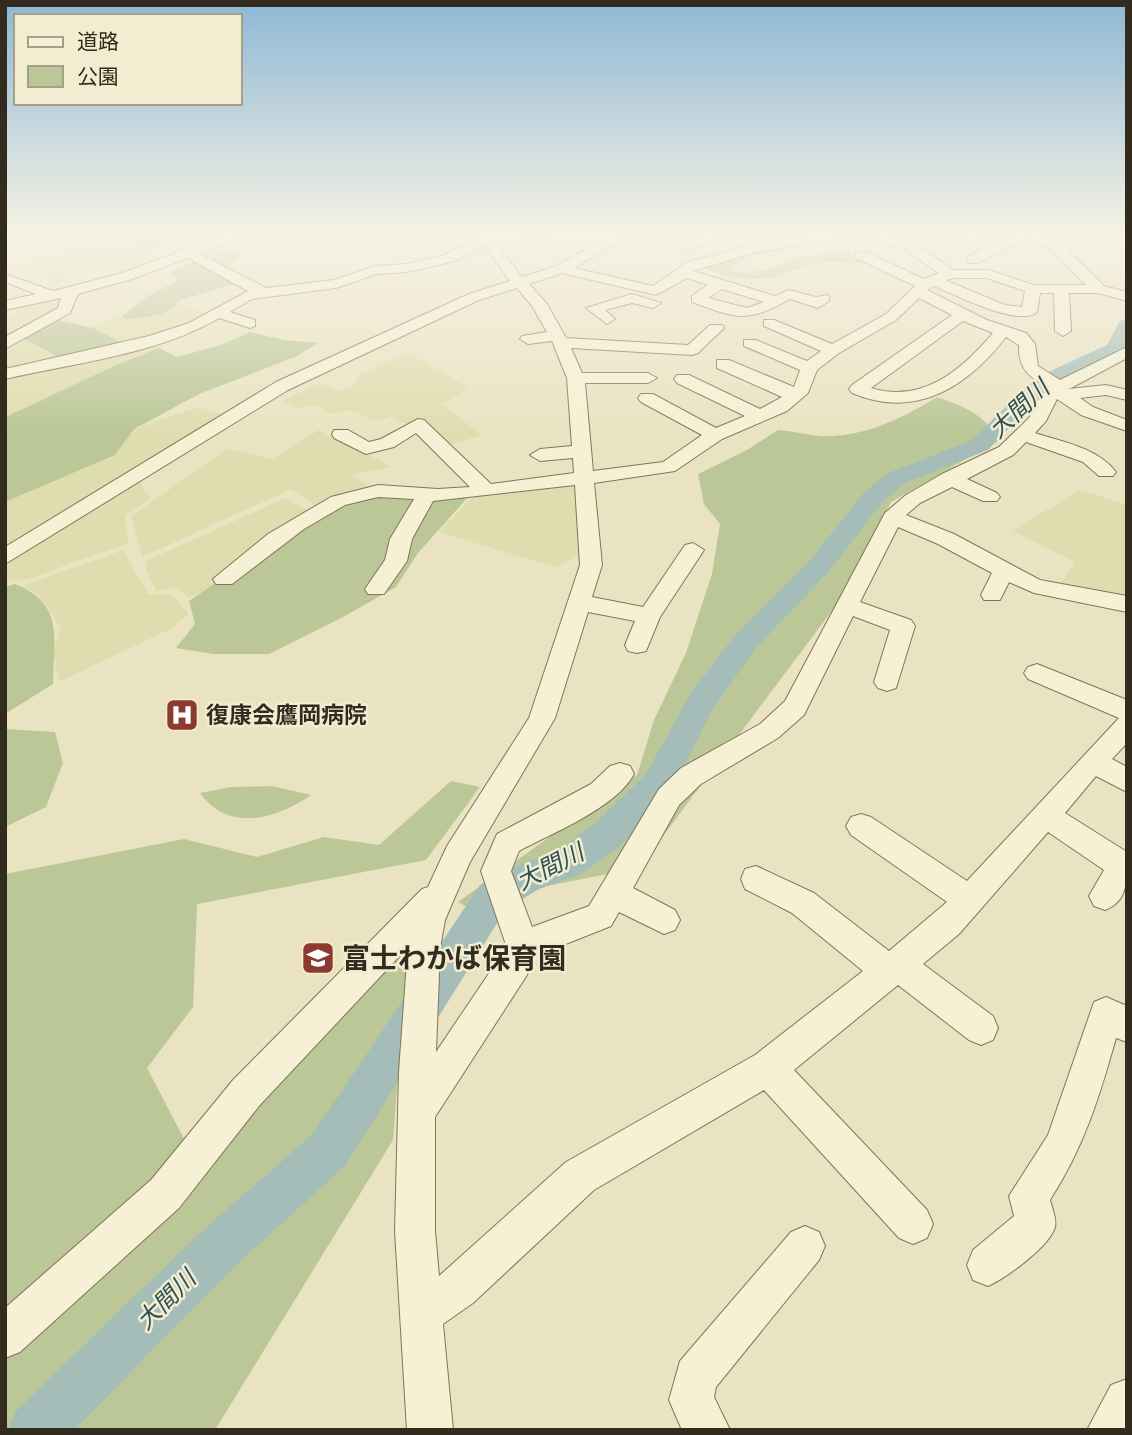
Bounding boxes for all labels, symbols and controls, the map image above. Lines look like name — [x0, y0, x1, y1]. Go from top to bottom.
legend — [14, 14, 242, 105]
text: 道路 — [77, 30, 119, 54]
text: 公園 — [77, 65, 119, 89]
water label: 大間川 — [983, 372, 1057, 444]
hospital icon: 復康会鷹岡病院 — [163, 696, 201, 734]
place label: 復康会鷹岡病院 — [206, 702, 367, 729]
water label: 大間川 — [512, 837, 591, 896]
school or university icon: 富士わかば保育園 — [299, 939, 337, 977]
place label: 富士わかば保育園 — [342, 942, 566, 975]
water label: 大間川 — [131, 1263, 203, 1335]

